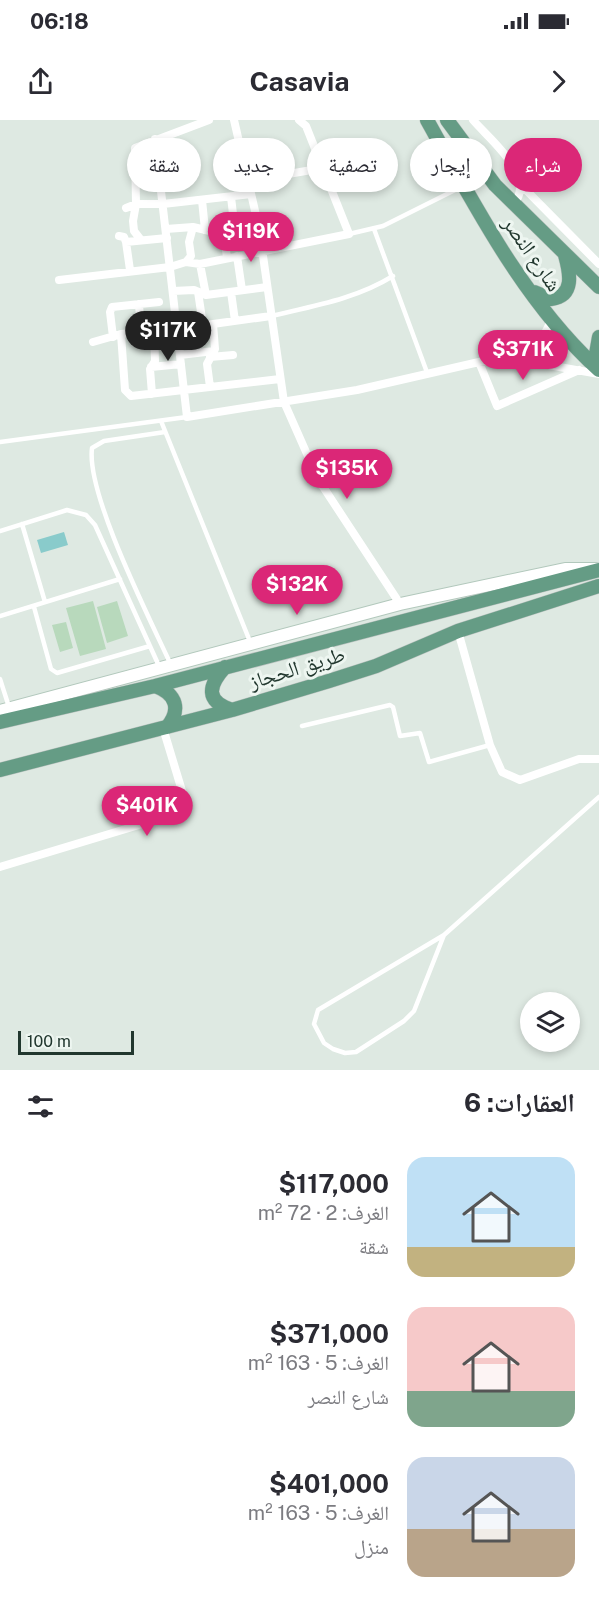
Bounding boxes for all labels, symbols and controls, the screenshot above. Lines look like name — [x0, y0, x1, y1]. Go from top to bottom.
text: 06:18 — [30, 8, 89, 34]
icon: share — [24, 65, 57, 98]
text: Casavia — [250, 65, 349, 97]
icon: forward — [542, 65, 575, 98]
chip: شقة — [127, 138, 201, 192]
chip: جديد — [213, 138, 295, 192]
chip: تصفية — [307, 138, 398, 192]
chip: إيجار — [410, 138, 492, 192]
chip: شراء — [504, 138, 582, 192]
street label: شارع النصر — [496, 211, 567, 296]
pin: $119K — [209, 212, 293, 263]
text: $119K — [222, 219, 280, 243]
pin: $117K — [126, 311, 210, 362]
text: $117K — [139, 318, 197, 342]
pin: $371K — [481, 330, 565, 381]
text: $371K — [492, 337, 554, 361]
pin: $135K — [305, 449, 389, 500]
text: $135K — [315, 456, 379, 480]
pin: $132K — [255, 565, 339, 616]
text: $132K — [266, 572, 328, 596]
street label: طريق الحجاز — [245, 641, 348, 695]
pin: $401K — [105, 786, 189, 837]
text: $401K — [116, 793, 178, 817]
map controls — [520, 992, 580, 1052]
button: layers — [520, 992, 580, 1052]
scale bar — [18, 1028, 134, 1055]
text: 100 m — [27, 1032, 71, 1051]
text: العقارات: 6 — [464, 1087, 575, 1118]
icon: filters — [24, 1090, 57, 1123]
text: $117,000 — [278, 1168, 389, 1199]
icon: home — [455, 1181, 527, 1253]
text: الغرف: 2 · 72 m² — [258, 1201, 389, 1225]
text: شقة — [359, 1235, 389, 1259]
text: $371,000 — [269, 1318, 389, 1349]
icon: home — [455, 1331, 527, 1403]
text: الغرف: 5 · 163 m² — [248, 1351, 389, 1375]
text: شارع النصر — [308, 1385, 389, 1409]
text: $401,000 — [269, 1468, 389, 1499]
icon: home — [455, 1481, 527, 1553]
text: الغرف: 5 · 163 m² — [248, 1501, 389, 1525]
text: منزل — [354, 1535, 389, 1559]

